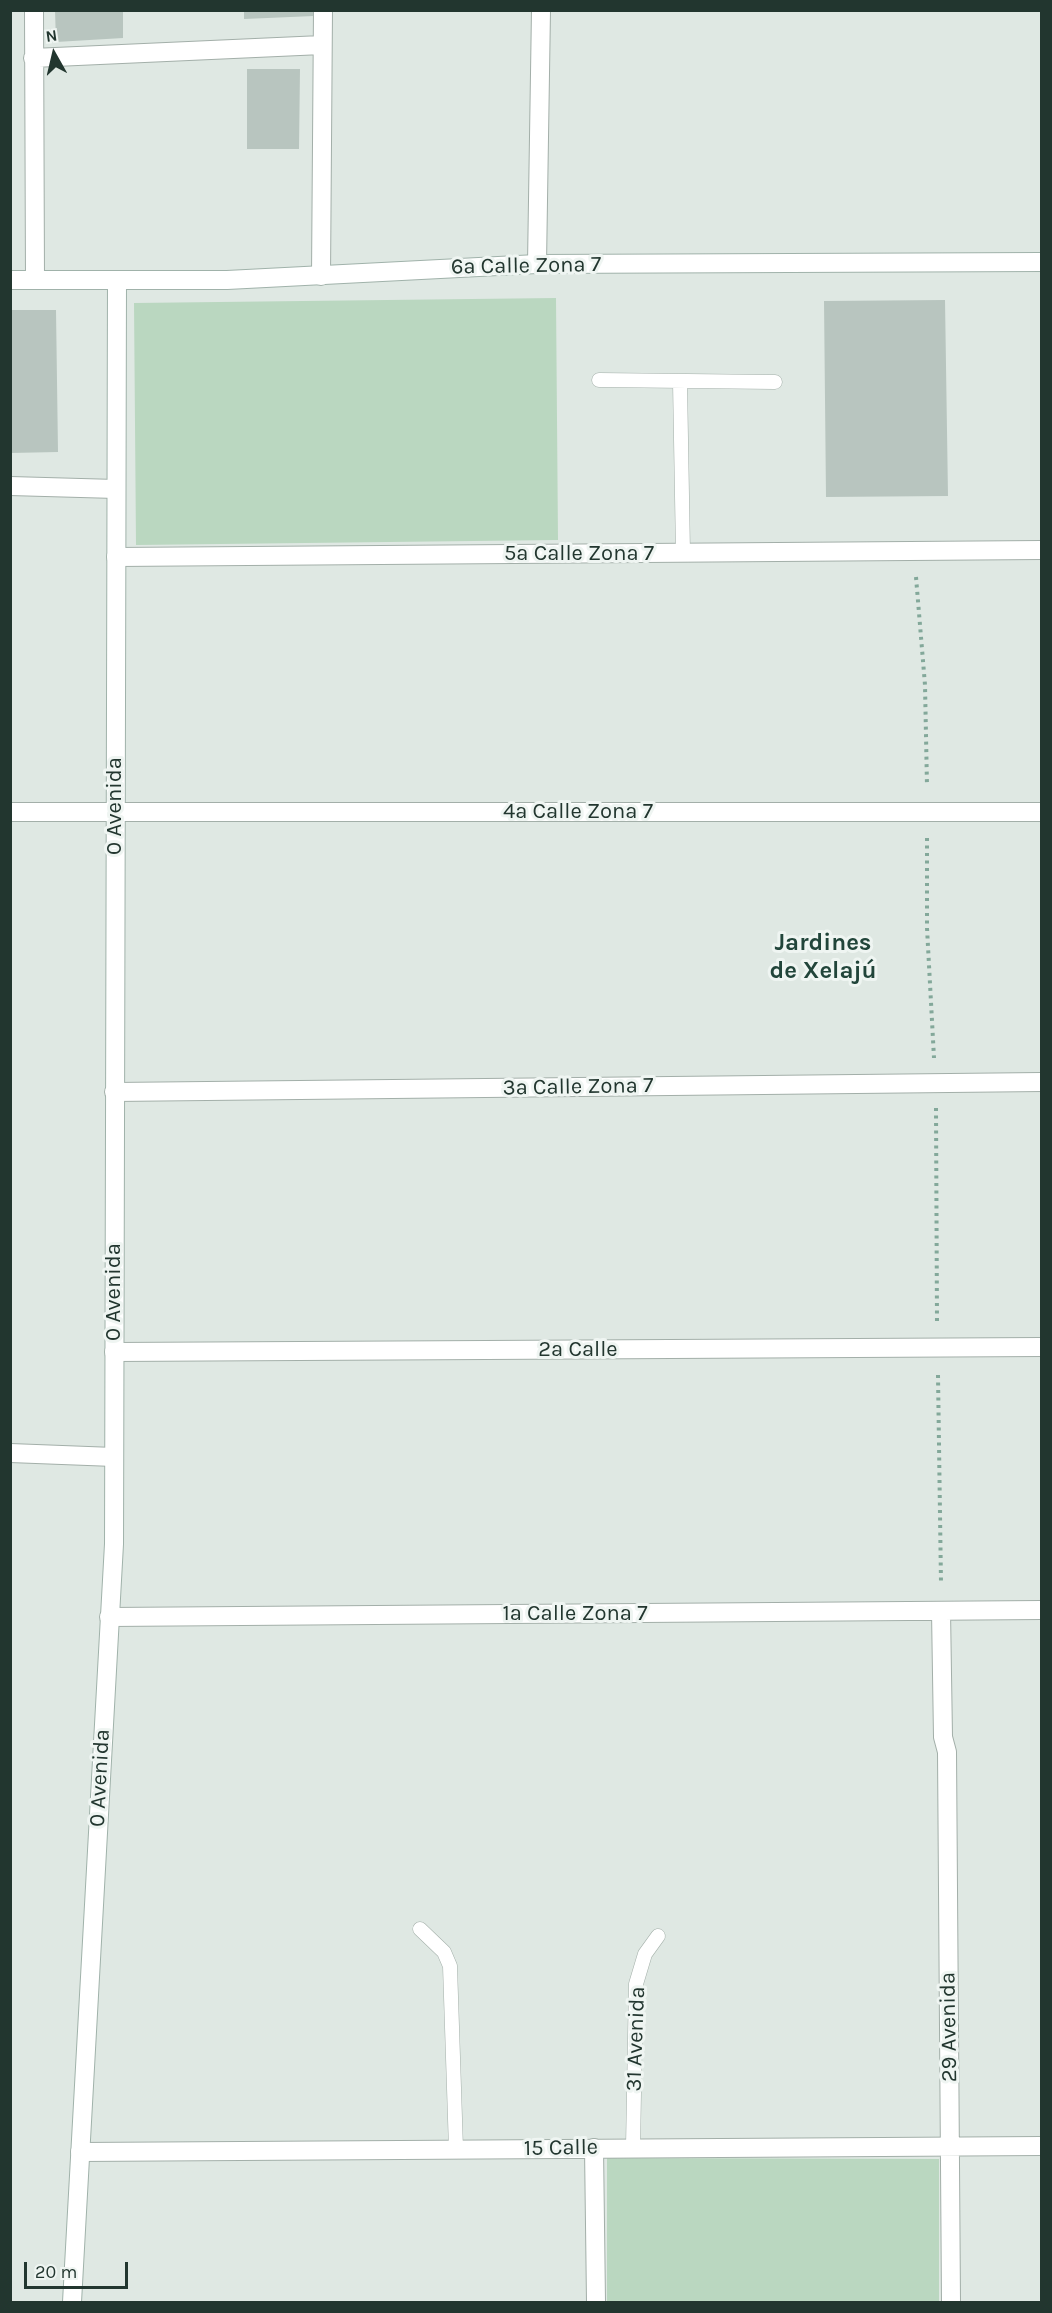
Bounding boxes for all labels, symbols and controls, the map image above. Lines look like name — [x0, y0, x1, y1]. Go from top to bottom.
north arrow — [24, 24, 84, 84]
text: N — [44, 25, 58, 46]
street label: 6a Calle Zona 7 — [451, 251, 601, 281]
street label: 5a Calle Zona 7 — [504, 541, 654, 567]
street label: 0 Avenida — [102, 757, 128, 855]
street label: 4a Calle Zona 7 — [503, 799, 653, 825]
district label: Jardines de Xelajú — [769, 929, 877, 985]
street label: 3a Calle Zona 7 — [502, 1072, 654, 1102]
street label: 0 Avenida — [101, 1243, 127, 1341]
street label: 2a Calle — [538, 1337, 618, 1363]
street label: 1a Calle Zona 7 — [502, 1601, 648, 1627]
street label: 0 Avenida — [84, 1728, 116, 1828]
street label: 29 Avenida — [935, 1972, 963, 2082]
street label: 31 Avenida — [621, 1986, 651, 2092]
street label: 15 Calle — [524, 2134, 598, 2162]
scale bar — [27, 2250, 130, 2288]
text: 20 m — [35, 2261, 77, 2283]

